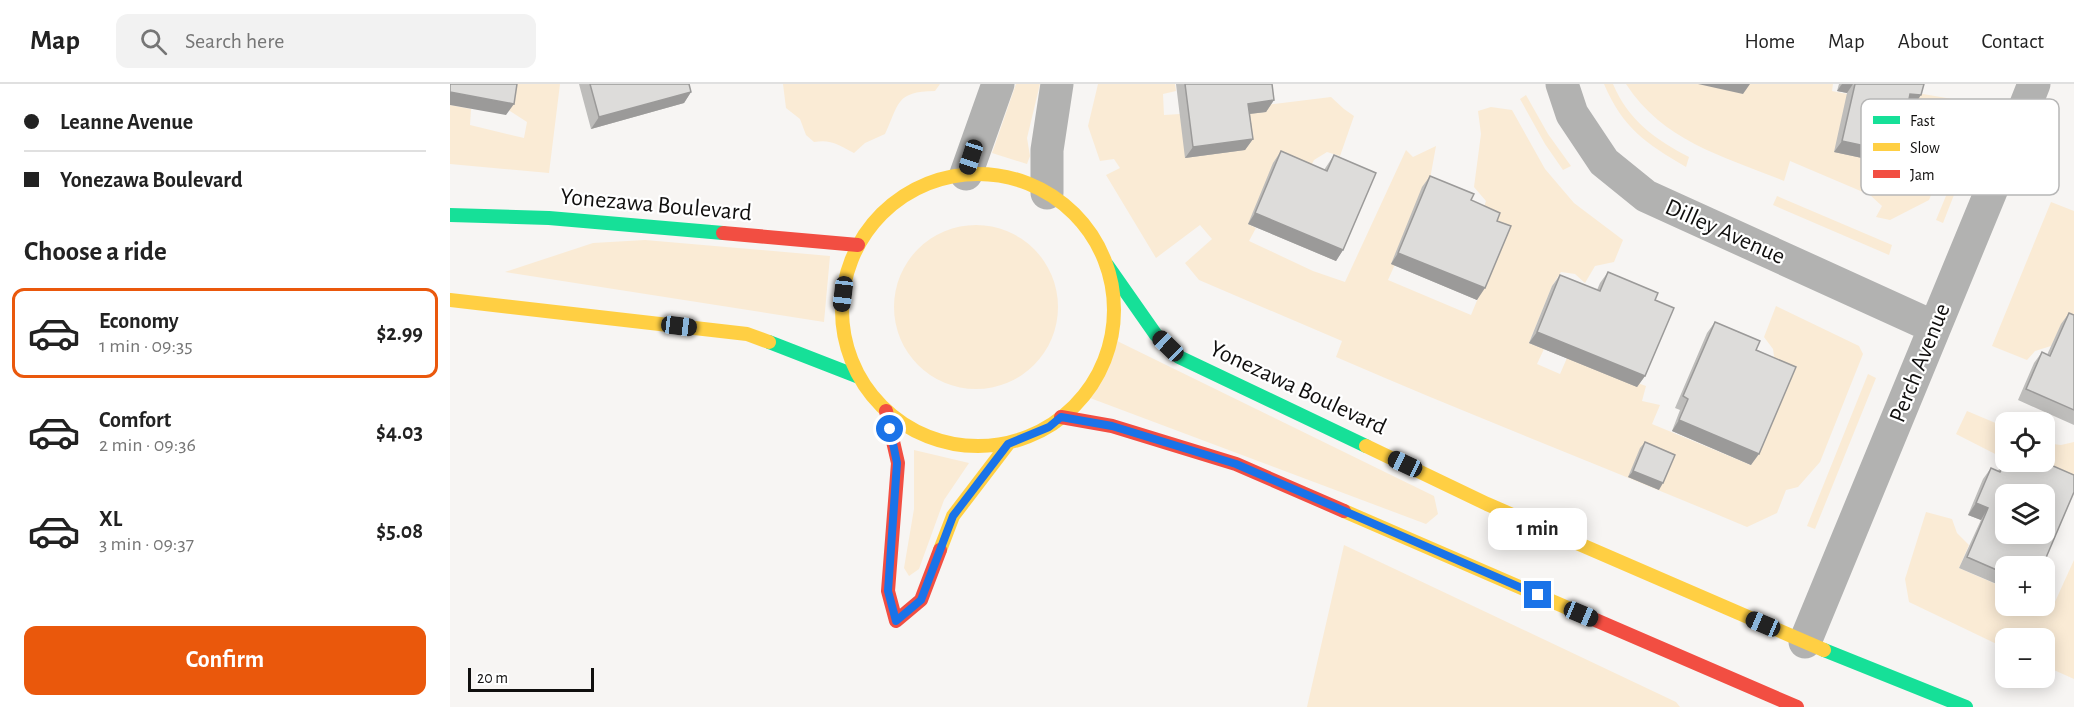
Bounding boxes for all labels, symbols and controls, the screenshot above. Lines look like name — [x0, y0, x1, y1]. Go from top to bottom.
search box — [116, 14, 536, 68]
icon: search — [137, 25, 170, 58]
text: Map — [30, 27, 80, 55]
text: Search here — [185, 30, 284, 52]
text: Home — [1744, 31, 1795, 52]
text: Map — [1828, 31, 1865, 52]
text: About — [1898, 31, 1948, 52]
text: Contact — [1981, 31, 2044, 52]
legend — [1861, 99, 2059, 195]
text: Leanne Avenue — [60, 111, 193, 133]
text: Fast — [1910, 113, 1935, 129]
car — [957, 137, 985, 177]
text: Slow — [1910, 140, 1940, 156]
text: Jam — [1910, 167, 1935, 183]
text: Yonezawa Boulevard — [60, 169, 243, 191]
street label: Yonezawa Boulevard — [559, 185, 753, 225]
street label: Dilley Avenue — [1661, 195, 1789, 269]
text: Choose a ride — [24, 238, 167, 265]
car — [832, 275, 854, 313]
street label: Perch Avenue — [1885, 300, 1955, 426]
icon: car — [27, 306, 81, 360]
text: Economy — [99, 310, 179, 332]
car — [660, 315, 698, 337]
text: $2.99 — [376, 322, 423, 344]
car — [1149, 327, 1187, 365]
text: 1 min · 09:35 — [99, 336, 193, 356]
street label: Yonezawa Boulevard — [1206, 337, 1390, 439]
icon: car — [27, 405, 81, 459]
text: Comfort — [99, 409, 171, 431]
map controls — [1995, 412, 2055, 688]
button: locate — [1995, 412, 2055, 472]
route start — [876, 415, 903, 442]
text: $4.03 — [376, 421, 423, 443]
text: 2 min · 09:36 — [99, 435, 196, 455]
car — [1385, 448, 1425, 480]
button: layers — [1995, 484, 2055, 544]
icon: car — [27, 504, 81, 558]
text: XL — [99, 508, 122, 530]
callout: 1 min — [1488, 508, 1588, 550]
text: 1 min — [1516, 519, 1559, 539]
text: $5.08 — [376, 520, 423, 542]
text: 3 min · 09:37 — [99, 534, 194, 554]
button: + — [1995, 556, 2055, 616]
route end — [1524, 581, 1551, 608]
car — [1561, 599, 1601, 629]
car — [1743, 609, 1783, 639]
button: Confirm — [24, 626, 426, 695]
button: − — [1995, 628, 2055, 688]
scale bar — [468, 665, 594, 692]
text: 20 m — [477, 670, 508, 686]

